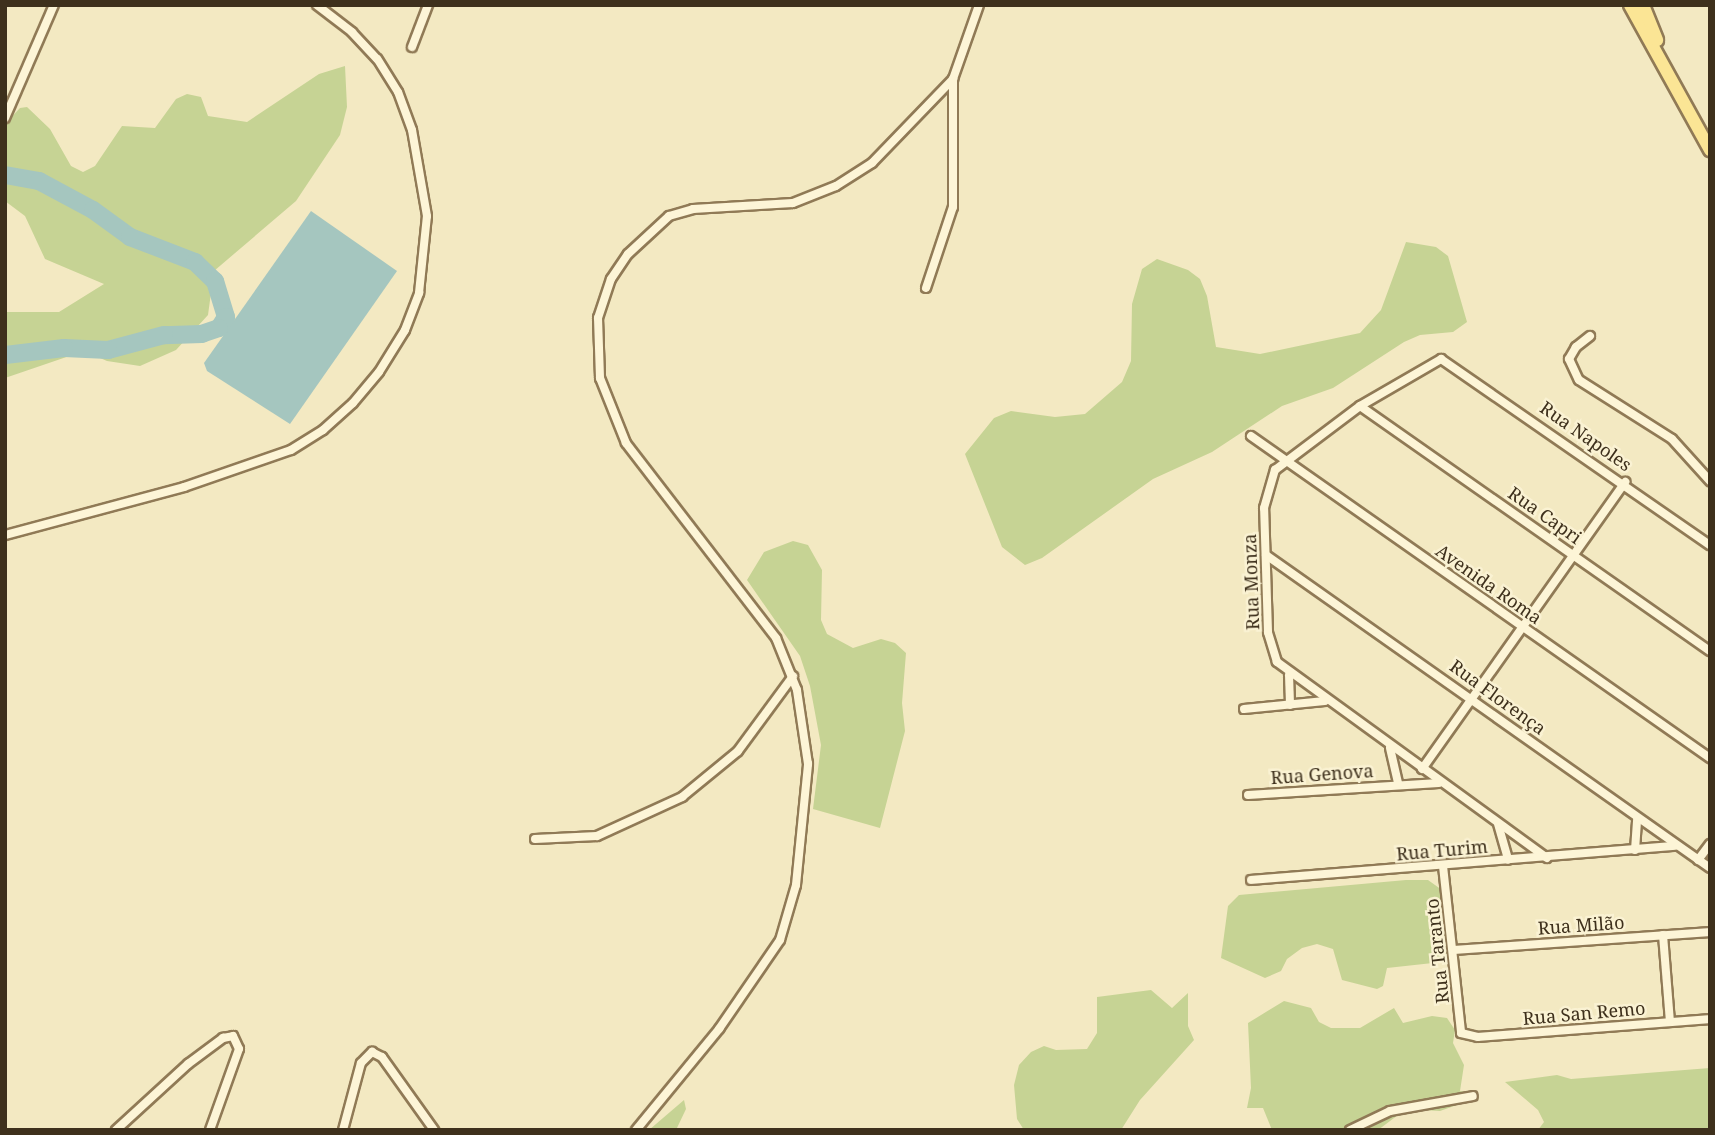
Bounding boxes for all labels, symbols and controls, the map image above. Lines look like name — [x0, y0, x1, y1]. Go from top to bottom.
street label: Rua Napoles — [1536, 397, 1636, 475]
street label: Rua Capri — [1504, 482, 1586, 548]
street label: Rua Monza — [1239, 534, 1263, 630]
street label: Avenida Roma — [1432, 540, 1546, 628]
street label: Rua Florença — [1446, 655, 1550, 739]
street label: Rua Genova — [1270, 760, 1374, 788]
street label: Rua Turim — [1395, 835, 1489, 865]
street label: Rua Taranto — [1421, 898, 1453, 1004]
street label: Rua Milão — [1537, 911, 1625, 939]
street label: Rua San Remo — [1522, 997, 1646, 1029]

